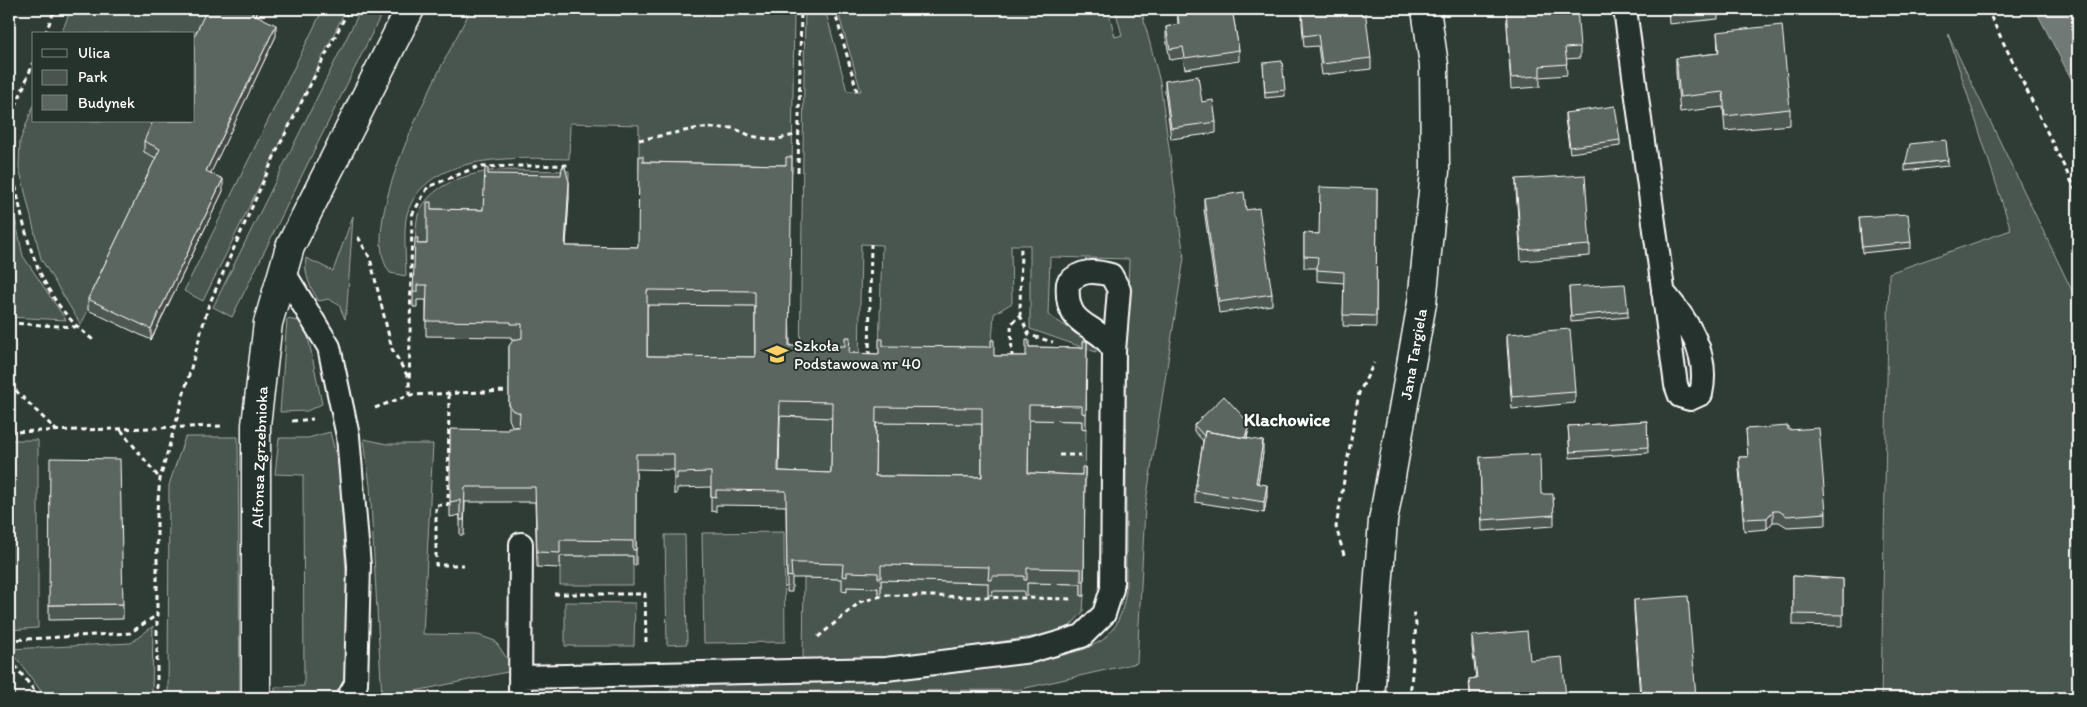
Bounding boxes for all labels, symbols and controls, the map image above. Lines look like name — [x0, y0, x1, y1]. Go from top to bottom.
legend — [32, 32, 195, 122]
text: Ulica — [78, 44, 111, 62]
text: Park — [78, 68, 108, 86]
text: Budynek — [78, 94, 135, 112]
street label: Jana Targiela — [1396, 306, 1431, 401]
place label: Szkoła Podstawowa nr 40 — [794, 336, 921, 373]
school or university icon: Szkoła Podstawowa nr 40 — [764, 341, 790, 367]
street label: Alfonsa Zgrzebnioka — [248, 385, 271, 528]
district label: Klachowice — [1244, 409, 1331, 431]

